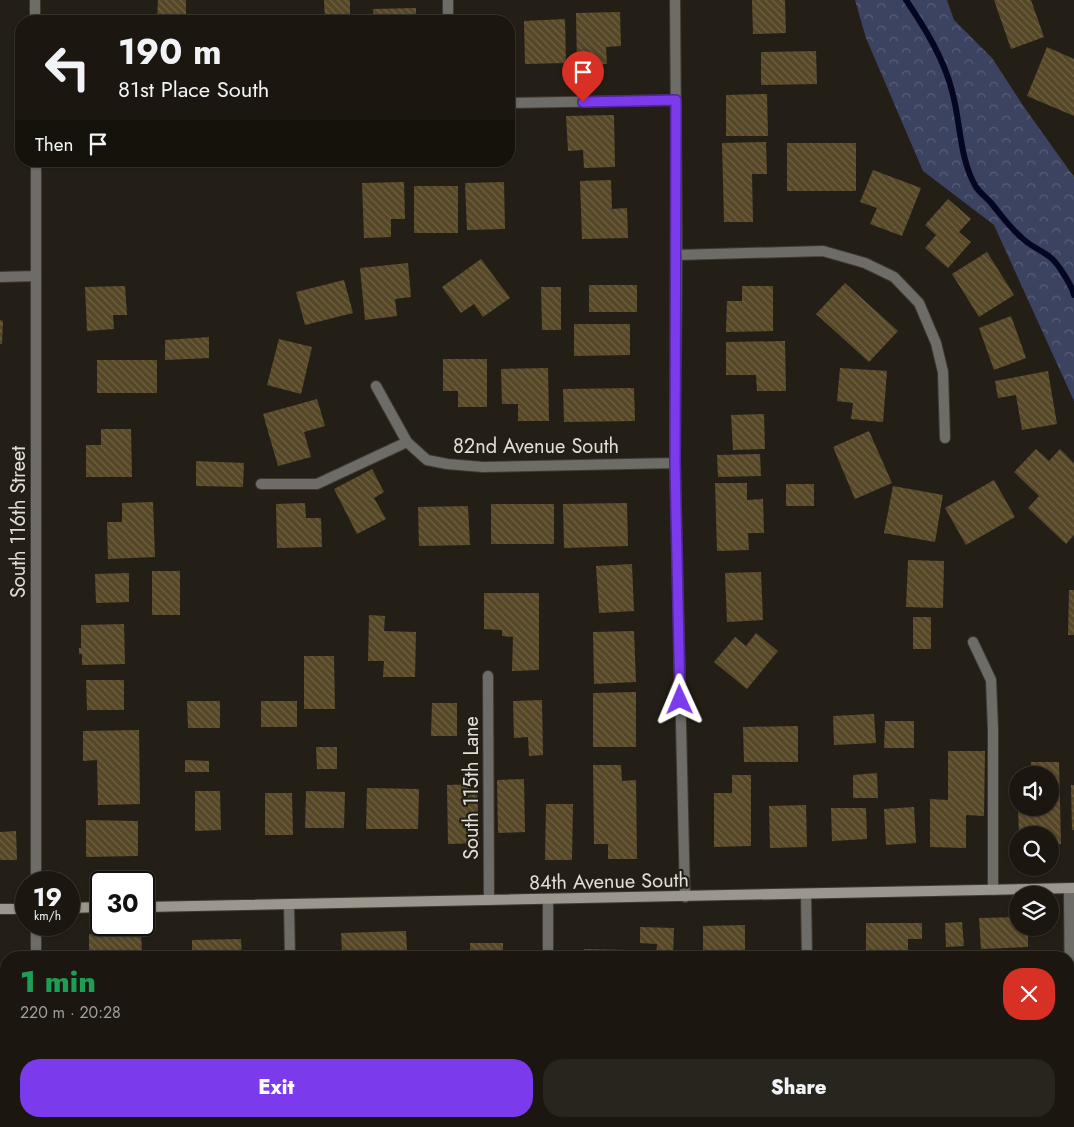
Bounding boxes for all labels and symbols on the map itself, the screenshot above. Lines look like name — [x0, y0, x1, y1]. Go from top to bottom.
pin — [562, 51, 604, 102]
street label: 82nd Avenue South — [453, 432, 619, 461]
street label: South 116th Street — [4, 446, 33, 598]
position arrow — [653, 673, 705, 725]
street label: South 115th Lane — [457, 716, 486, 860]
street label: 84th Avenue South — [529, 866, 689, 897]
speed limit sign: 30 — [90, 871, 155, 936]

